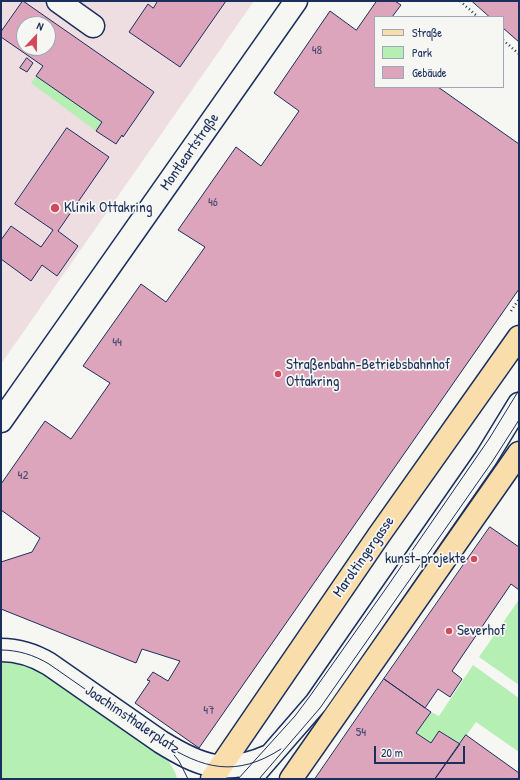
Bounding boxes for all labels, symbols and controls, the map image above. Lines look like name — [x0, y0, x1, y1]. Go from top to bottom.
north arrow — [16, 16, 56, 56]
legend — [374, 16, 504, 88]
text: N — [35, 18, 45, 33]
text: Straße — [412, 24, 442, 41]
house number: 48 — [312, 43, 322, 59]
text: Park — [412, 44, 432, 61]
text: Gebäude — [412, 64, 446, 81]
street label: Montleartstraße — [157, 110, 223, 194]
house number: 46 — [208, 195, 218, 211]
place label: Klinik Ottakring — [64, 199, 152, 217]
marker: Klinik Ottakring — [49, 202, 61, 214]
house number: 44 — [112, 335, 122, 351]
place label: Straßenbahn-Betriebsbahnhof Ottakring — [286, 356, 450, 391]
marker: Straßenbahn-Betriebsbahnhof Ottakring — [273, 369, 283, 379]
house number: 42 — [18, 468, 28, 484]
street label: Maroltingergasse — [330, 513, 398, 601]
place label: kunst-projekte — [385, 550, 466, 568]
marker: kunst-projekte — [469, 554, 479, 564]
place label: Severhof — [457, 622, 505, 640]
marker: Severhof — [444, 626, 454, 636]
street label: Joachimsthalerplatz — [81, 682, 183, 758]
house number: 47 — [203, 703, 215, 719]
house number: 54 — [356, 725, 366, 741]
scale bar — [376, 738, 467, 764]
text: 20 m — [381, 744, 403, 761]

